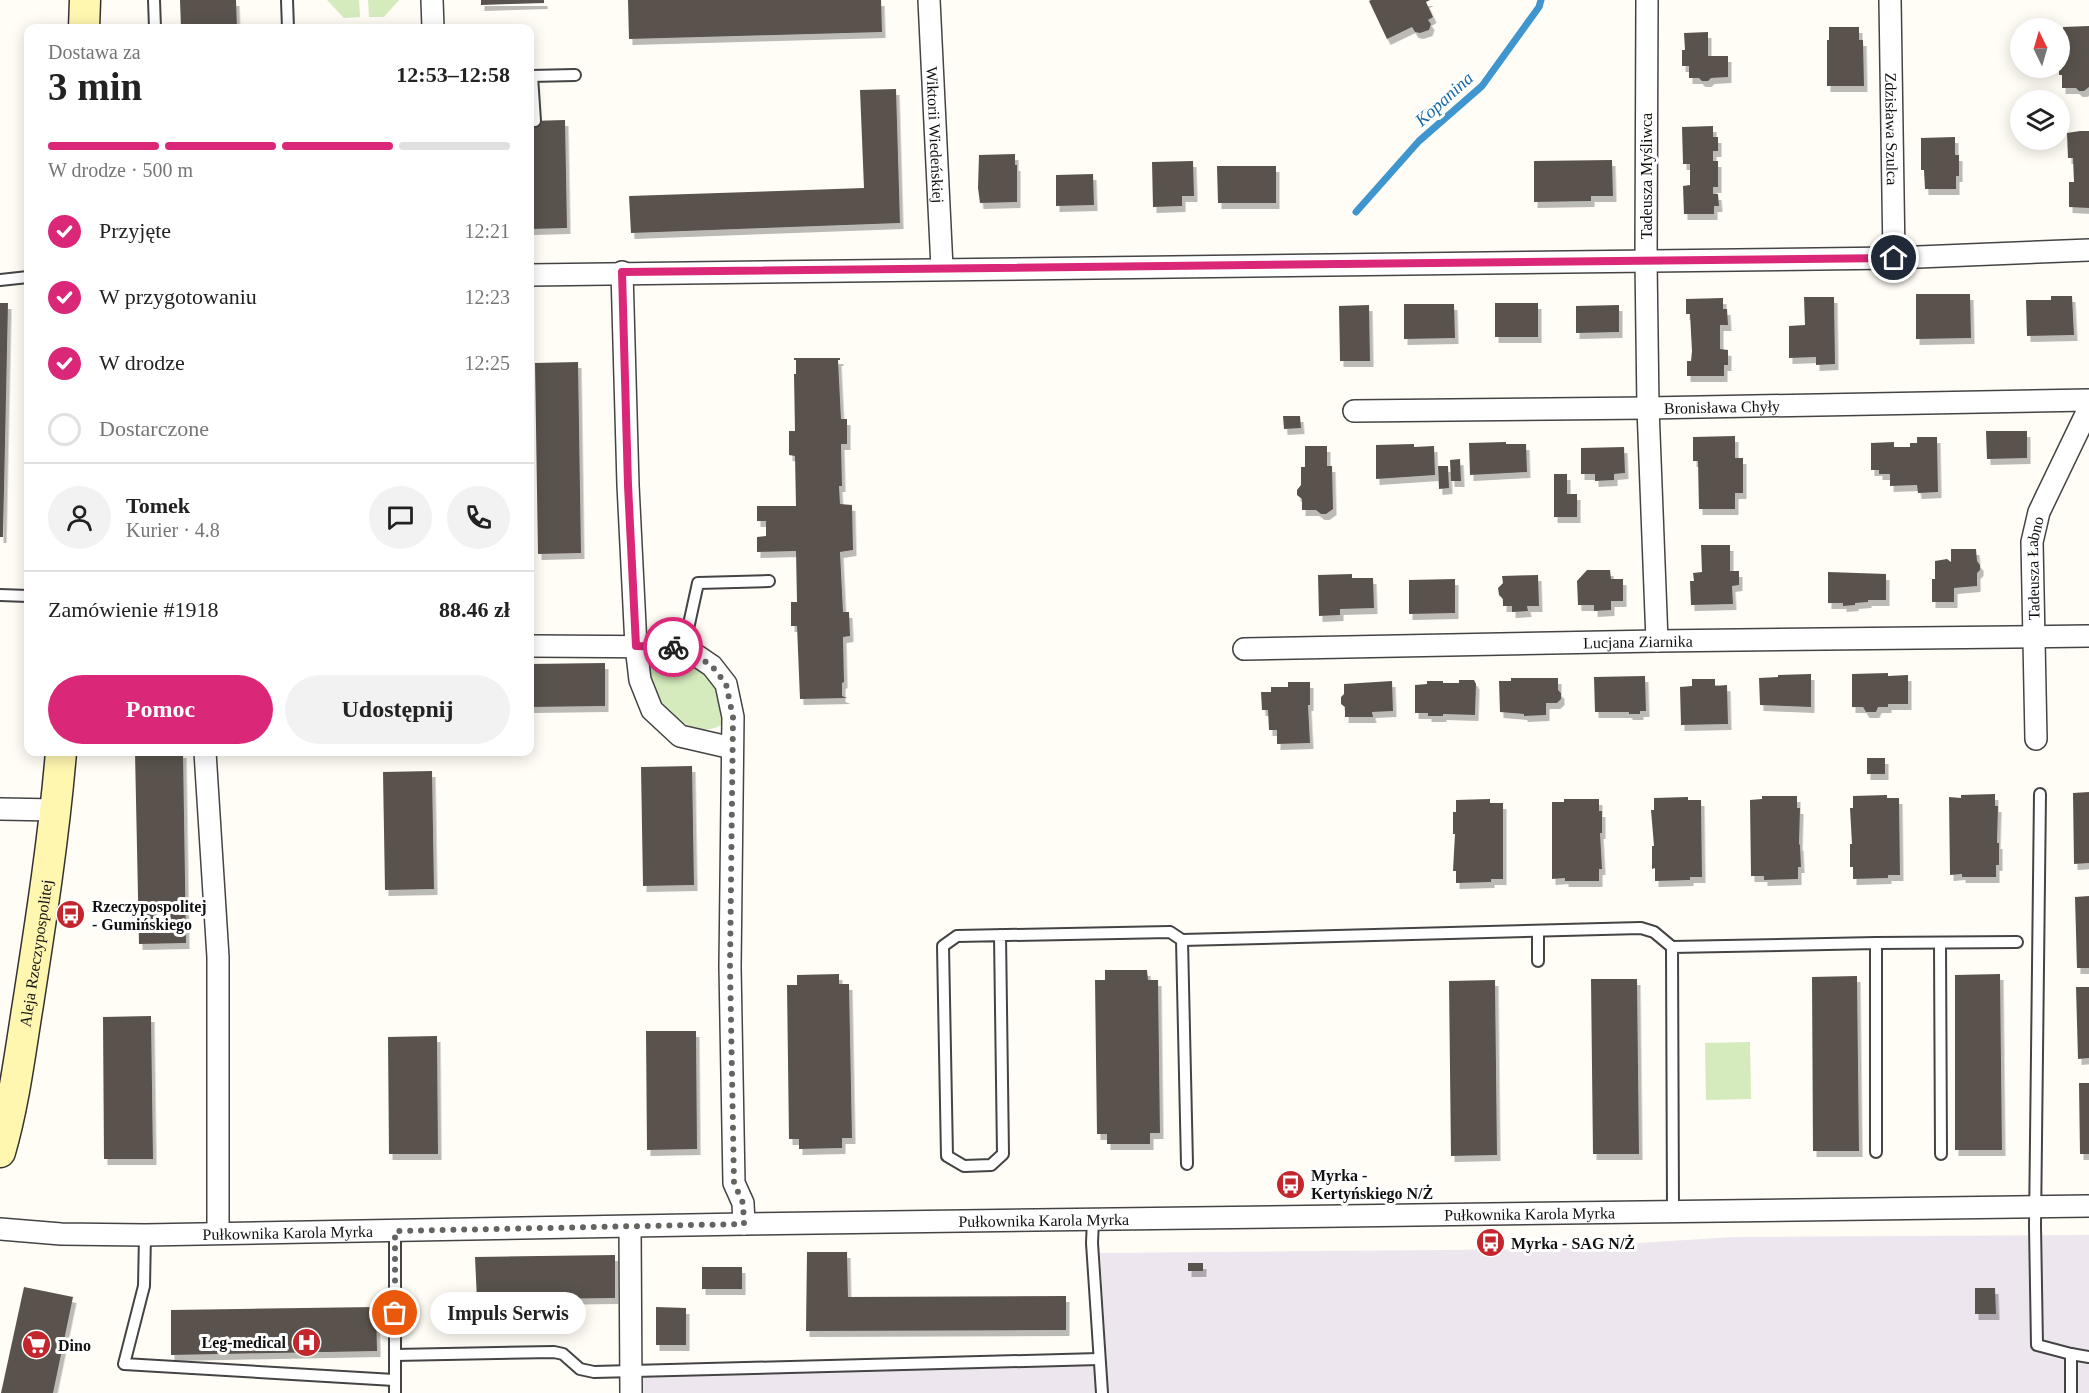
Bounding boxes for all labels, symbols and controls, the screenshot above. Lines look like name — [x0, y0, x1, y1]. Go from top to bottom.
north arrow — [2010, 18, 2070, 78]
map controls — [2010, 18, 2070, 150]
text: Dostawa za — [48, 41, 141, 63]
text: 12:53–12:58 — [396, 62, 510, 87]
text: 3 min — [48, 65, 142, 108]
street label: Wiktorii Wiedeńskiej — [923, 66, 947, 204]
water label: Kopanina — [1410, 68, 1477, 131]
street label: Zdzisława Szulca — [1882, 73, 1901, 185]
button: layers — [2010, 90, 2070, 150]
street label: Tadeusza Myśliwca — [1638, 113, 1656, 239]
text: W drodze · 500 m — [48, 159, 193, 181]
icon: check — [48, 215, 81, 248]
text: Przyjęte — [99, 218, 171, 243]
text: 12:21 — [464, 220, 510, 242]
pin — [1868, 232, 1919, 283]
icon: home — [1877, 241, 1910, 274]
icon: check — [48, 281, 81, 314]
text: W przygotowaniu — [99, 284, 257, 309]
text: 12:23 — [464, 286, 510, 308]
icon: check — [48, 347, 81, 380]
text: W drodze — [99, 350, 185, 375]
text: 12:25 — [464, 352, 510, 374]
street label: Bronisława Chyły — [1664, 398, 1780, 417]
text: Dostarczone — [99, 416, 209, 441]
button: person — [48, 486, 111, 549]
button: chat — [369, 486, 432, 549]
button: phone — [447, 486, 510, 549]
text: Tomek — [126, 493, 190, 518]
street label: Tadeusza Łabno — [2024, 515, 2047, 620]
text: Kurier · 4.8 — [126, 519, 220, 541]
text: Zamówienie #1918 — [48, 597, 218, 622]
text: 88.46 zł — [439, 597, 510, 622]
courier — [643, 617, 703, 677]
icon: bike — [657, 631, 690, 664]
street label: Lucjana Ziarnika — [1583, 633, 1693, 652]
button: Pomoc — [48, 675, 273, 744]
button: Udostępnij — [285, 675, 510, 744]
street label: Aleja Rzeczypospolitej — [16, 879, 56, 1028]
place label: Rzeczypospolitej - Gumińskiego — [92, 898, 207, 934]
bus stop icon: Rzeczypospolitej - Gumińskiego — [55, 899, 87, 931]
place label: Myrka - Kertyńskiego N/Ż — [1311, 1167, 1433, 1203]
bus stop icon: Myrka - Kertyńskiego N/Ż — [1274, 1168, 1306, 1200]
street label: Pułkownika Karola Myrka — [1444, 1204, 1615, 1224]
street label: Pułkownika Karola Myrka — [958, 1211, 1129, 1230]
street label: Pułkownika Karola Myrka — [202, 1223, 373, 1243]
bus stop icon: Myrka - SAG N/Ż — [1474, 1227, 1506, 1259]
place label: Myrka - SAG N/Ż — [1511, 1234, 1635, 1253]
pin — [369, 1287, 420, 1338]
callout: Impuls Serwis — [431, 1292, 587, 1334]
icon: bag — [378, 1296, 411, 1329]
text: Impuls Serwis — [447, 1302, 569, 1324]
hospital icon: Leg-medical — [291, 1326, 323, 1358]
supermarket icon: Dino — [21, 1329, 53, 1361]
place label: Leg-medical — [202, 1334, 287, 1352]
place label: Dino — [58, 1337, 91, 1354]

